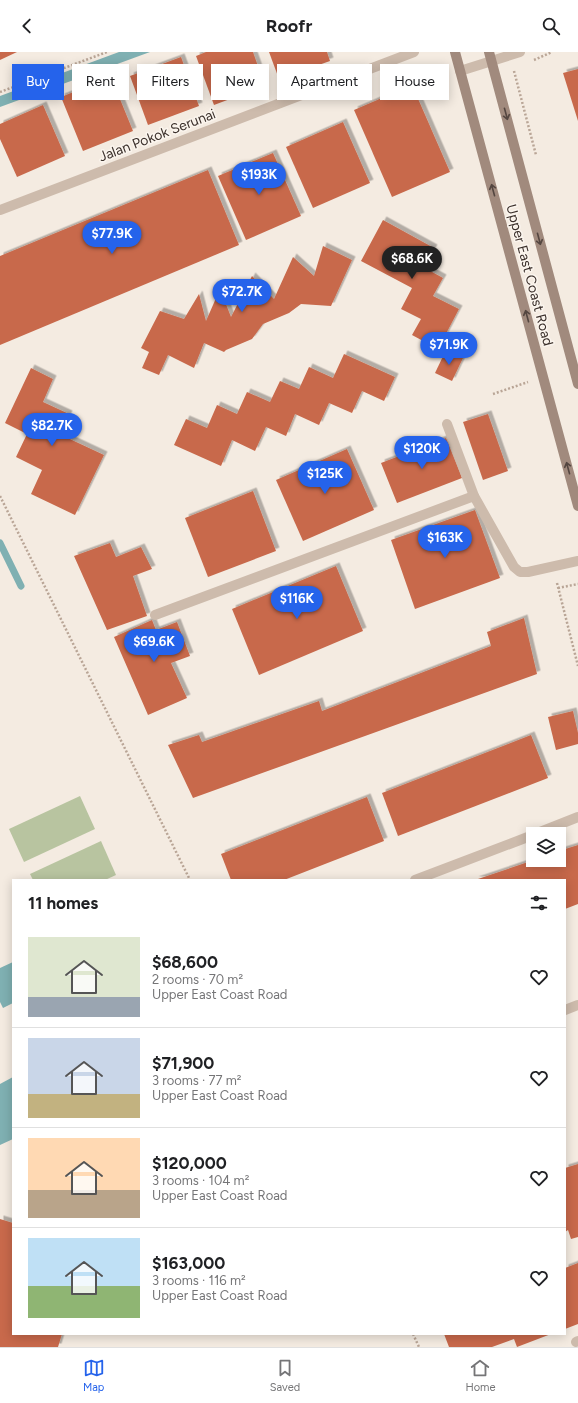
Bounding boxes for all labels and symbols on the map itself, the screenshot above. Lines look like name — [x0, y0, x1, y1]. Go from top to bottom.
street label: Jalan Pokok Serunai — [96, 105, 218, 166]
one-way arrow — [502, 107, 510, 120]
pin: $193K — [231, 162, 287, 196]
one-way arrow — [489, 184, 496, 197]
street label: Upper East Coast Road — [502, 202, 557, 348]
pin: $77.9K — [79, 221, 145, 255]
one-way arrow — [536, 232, 543, 245]
pin: $68.6K — [379, 246, 445, 280]
pin: $72.7K — [209, 279, 275, 313]
one-way arrow — [523, 310, 530, 323]
pin: $71.9K — [416, 332, 482, 366]
pin: $82.7K — [19, 413, 85, 447]
pin: $120K — [394, 436, 450, 470]
pin: $125K — [297, 461, 353, 495]
one-way arrow — [564, 462, 571, 475]
pin: $163K — [417, 525, 473, 559]
pin: $116K — [269, 586, 325, 620]
pin: $69.6K — [121, 629, 187, 663]

